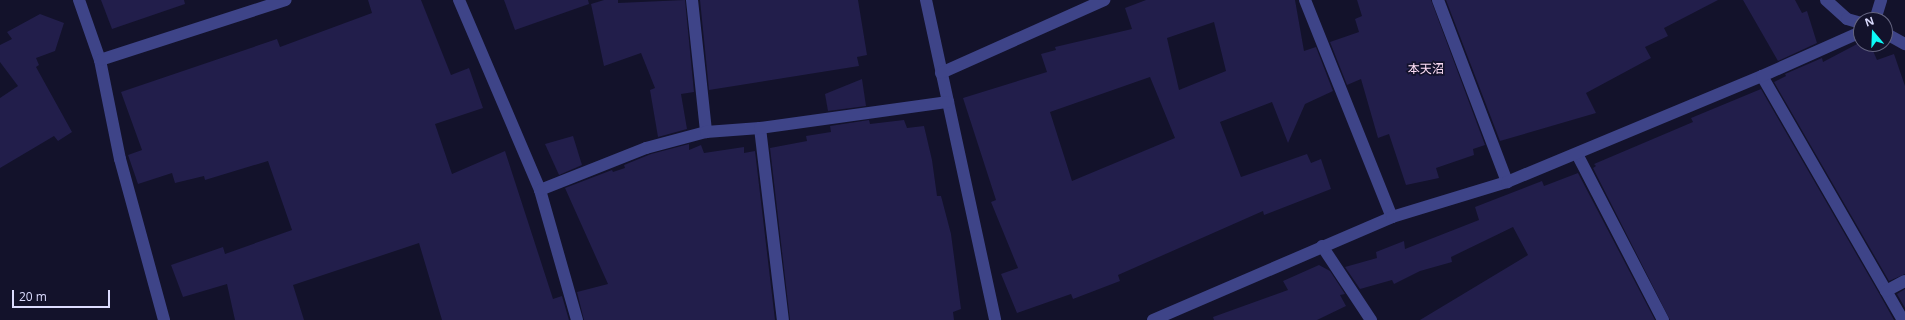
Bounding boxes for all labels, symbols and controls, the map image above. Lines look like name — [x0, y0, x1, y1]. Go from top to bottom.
north arrow — [1853, 12, 1893, 52]
text: N — [1863, 13, 1876, 30]
district label: 本天沼 — [1408, 62, 1444, 76]
scale bar — [14, 282, 112, 308]
text: 20 m — [19, 288, 47, 305]

